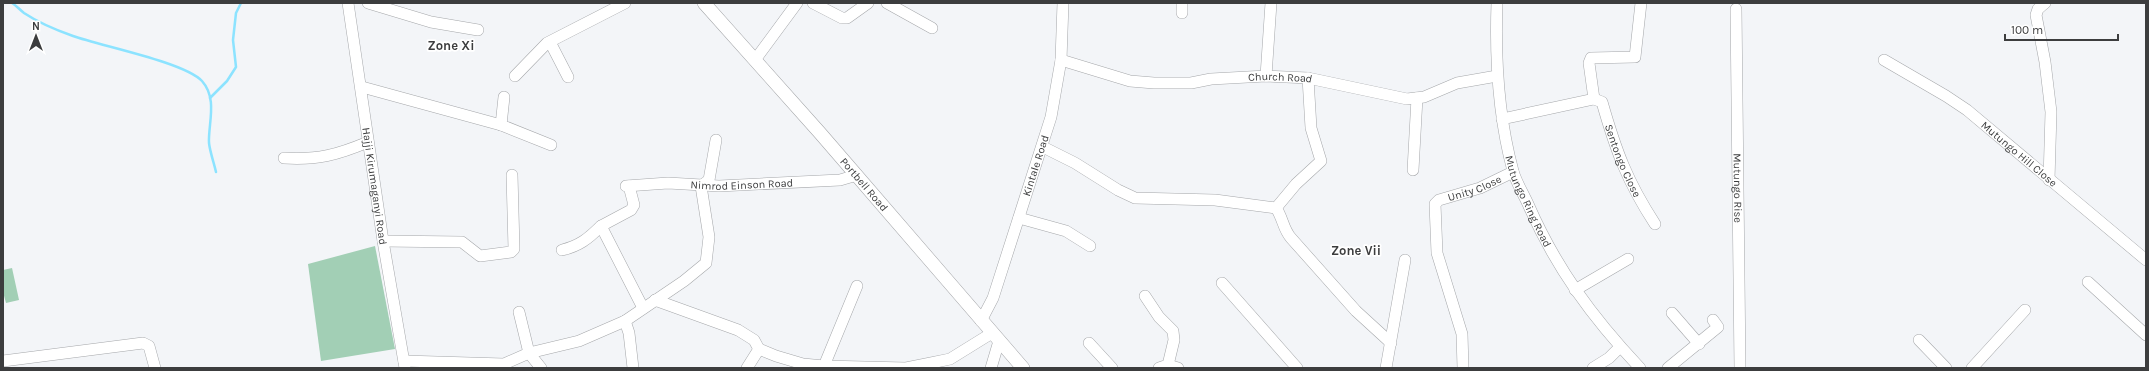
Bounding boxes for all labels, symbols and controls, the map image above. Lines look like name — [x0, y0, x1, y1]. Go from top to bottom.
north arrow — [16, 16, 56, 56]
scale bar — [2005, 16, 2118, 42]
text: N — [32, 20, 40, 33]
text: 100 m — [2011, 23, 2043, 37]
district label: Zone Xi — [428, 38, 474, 53]
street label: Church Road — [1248, 69, 1314, 85]
street label: Mutungo Hill Close — [1979, 118, 2060, 189]
street label: Sentongo Close — [1602, 123, 1644, 200]
street label: Hajji Kirumaganyi Road — [360, 126, 390, 246]
street label: Kintale Road — [1020, 133, 1051, 198]
street label: Mutungo Rise — [1731, 153, 1745, 223]
street label: Mutungo Ring Road — [1503, 154, 1554, 249]
street label: Portbell Road — [838, 155, 891, 214]
street label: Unity Close — [1446, 172, 1504, 204]
street label: Nimrod Einson Road — [690, 176, 793, 193]
district label: Zone Vii — [1331, 243, 1381, 258]

